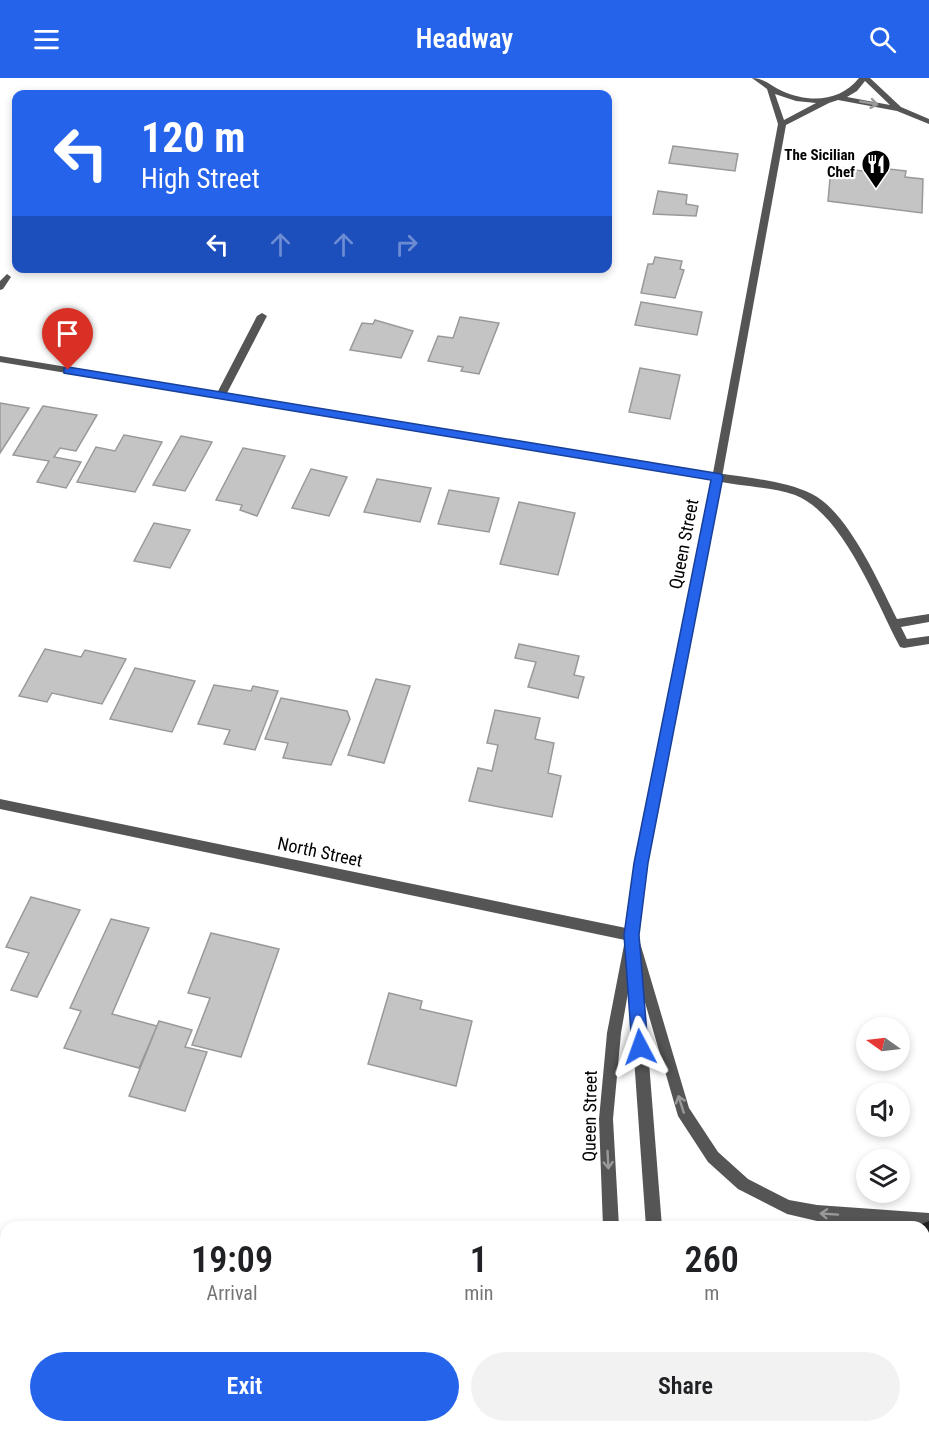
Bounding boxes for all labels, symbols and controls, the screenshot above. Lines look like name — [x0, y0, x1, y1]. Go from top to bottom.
icon: menu — [30, 23, 63, 56]
text: Headway — [416, 23, 513, 55]
icon: search — [866, 23, 899, 56]
one-way arrow — [859, 98, 878, 109]
text: 120 m — [141, 113, 246, 162]
icon: left — [42, 114, 120, 192]
place label: The Sicilian Chef — [784, 146, 855, 181]
restaurant icon: The Sicilian Chef — [860, 148, 892, 190]
text: High Street — [141, 163, 260, 195]
icon: left — [201, 228, 234, 261]
icon: ahead — [264, 228, 297, 261]
icon: ahead — [327, 228, 360, 261]
icon: right — [390, 228, 423, 261]
pin — [42, 308, 93, 370]
icon: arrive — [51, 317, 84, 350]
street label: Queen Street — [664, 497, 703, 591]
street label: North Street — [276, 832, 365, 871]
position arrow — [608, 1015, 672, 1079]
north arrow — [856, 1017, 910, 1071]
map controls — [856, 1017, 910, 1203]
street label: Queen Street — [578, 1070, 601, 1162]
button: sound — [856, 1083, 910, 1137]
one-way arrow — [675, 1095, 686, 1114]
one-way arrow — [603, 1149, 614, 1169]
button: layers — [856, 1149, 910, 1203]
one-way arrow — [819, 1208, 839, 1219]
text: 19:09 — [191, 1239, 273, 1281]
text: 1 — [470, 1239, 488, 1281]
text: 260 — [685, 1239, 739, 1281]
text: Arrival — [207, 1281, 258, 1305]
text: min — [464, 1281, 493, 1305]
text: m — [704, 1281, 719, 1305]
button: Exit — [30, 1352, 459, 1421]
button: Share — [471, 1352, 900, 1421]

